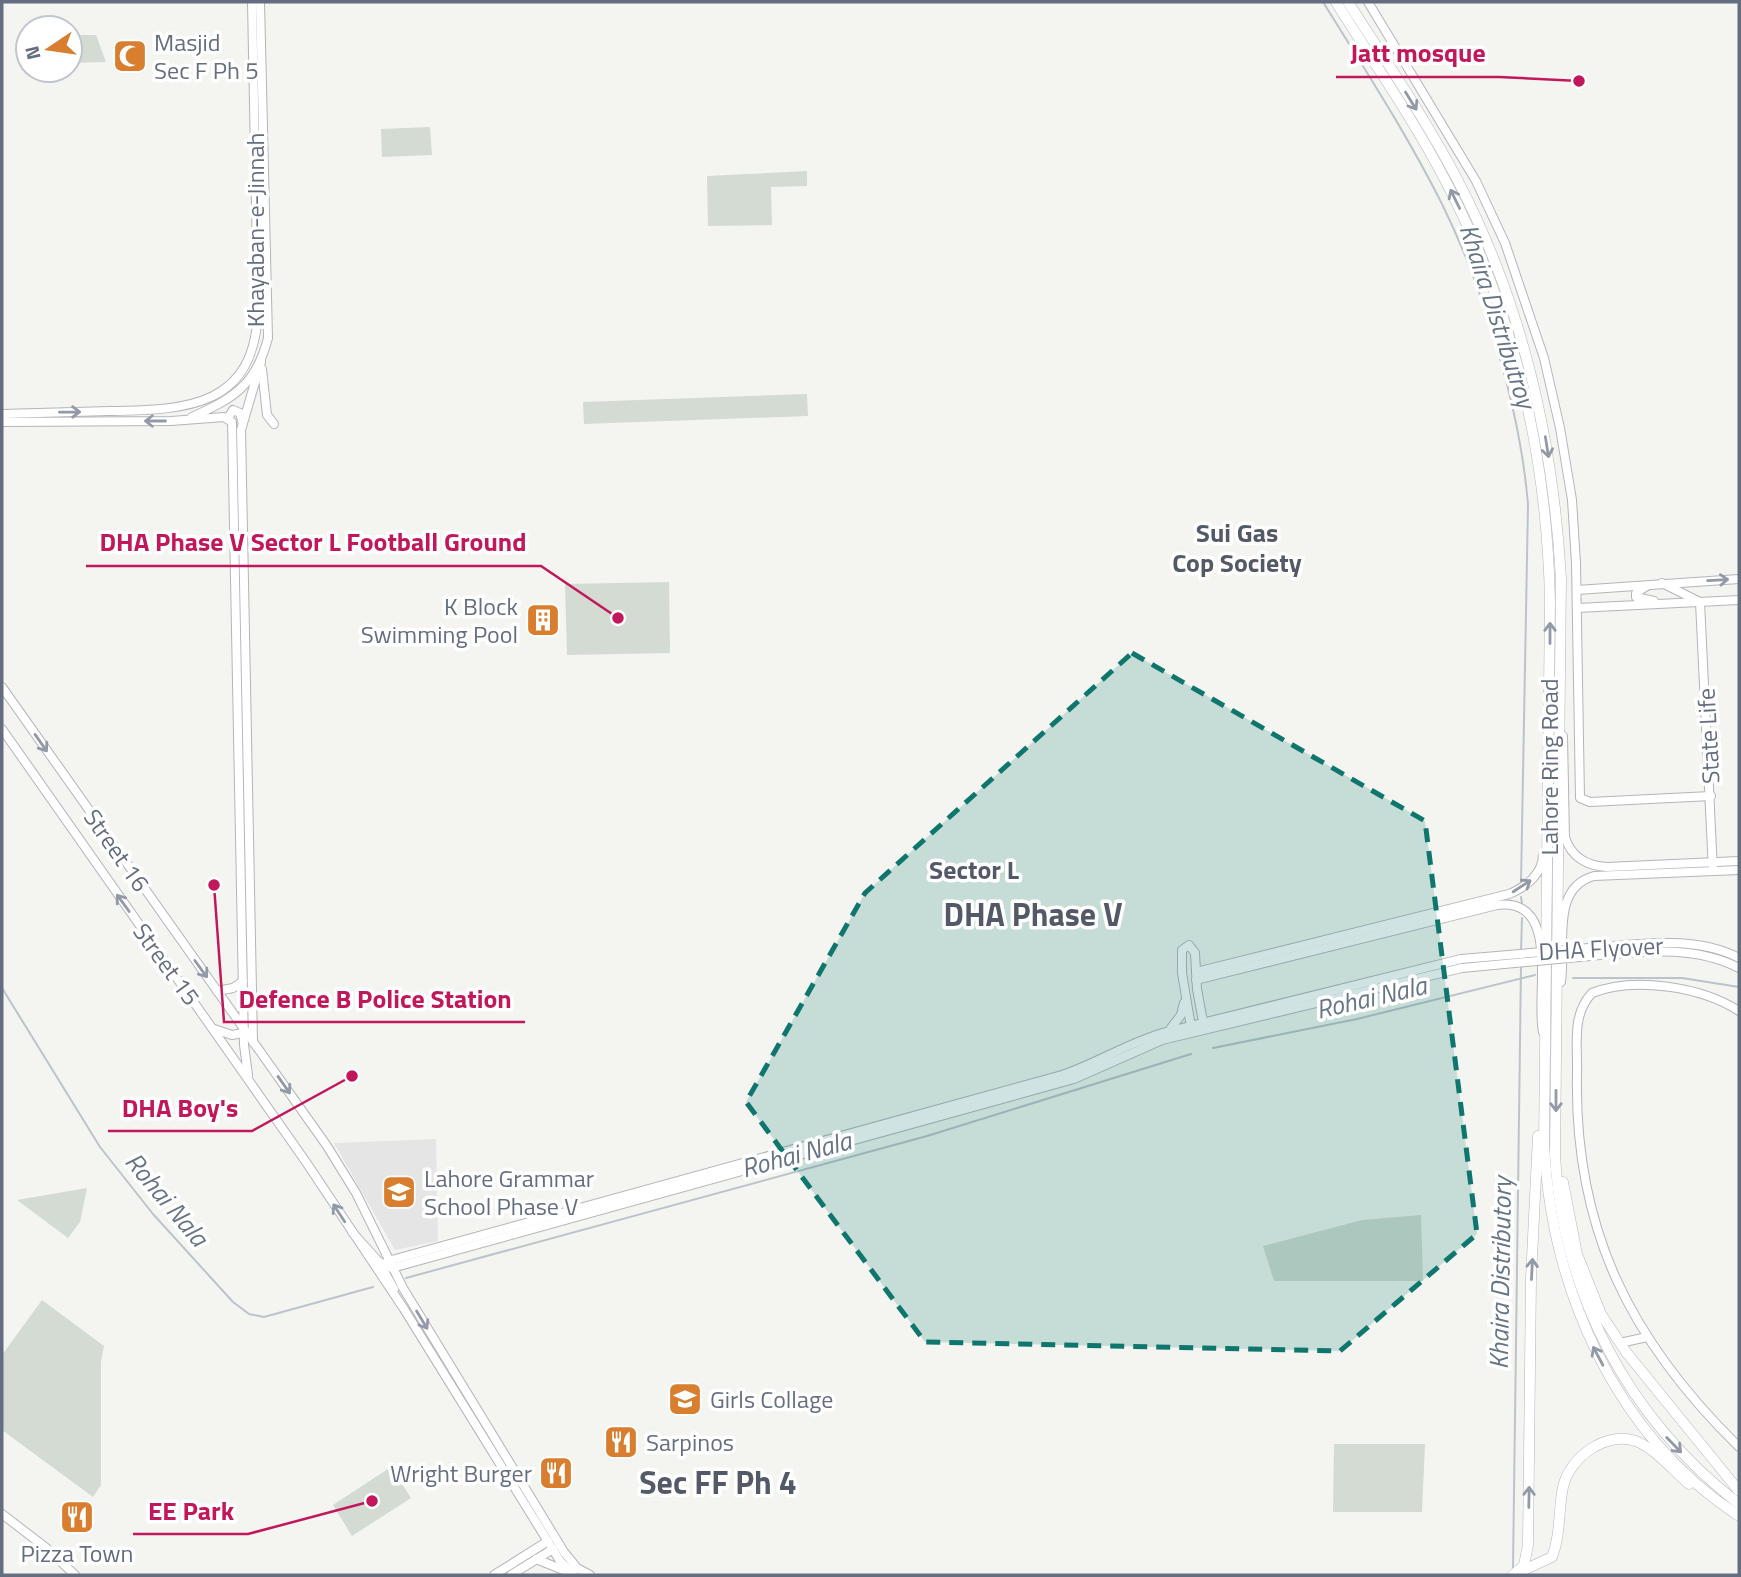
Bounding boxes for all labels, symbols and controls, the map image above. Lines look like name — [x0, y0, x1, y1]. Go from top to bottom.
north arrow — [14, 14, 84, 84]
place label: Masjid Sec F Ph 5 — [154, 24, 259, 88]
callout: Jatt mosque — [1336, 30, 1499, 77]
text: Jatt mosque — [1350, 33, 1486, 72]
mosque icon: Masjid Sec F Ph 5 — [111, 37, 149, 75]
text: N — [16, 43, 48, 63]
one-way arrow — [1403, 91, 1418, 110]
street label: Khayaban-e-Jinnah — [237, 133, 273, 327]
one-way arrow — [1447, 189, 1461, 210]
water label: Khaira Distributroy — [1450, 219, 1547, 416]
one-way arrow — [58, 406, 81, 419]
one-way arrow — [144, 414, 167, 428]
one-way arrow — [1541, 435, 1554, 458]
district label: Sui Gas Cop Society — [1172, 513, 1302, 582]
callout: DHA Phase V Sector L Football Ground — [86, 519, 541, 566]
text: DHA Phase V Sector L Football Ground — [100, 522, 526, 561]
one-way arrow — [1706, 573, 1729, 586]
place label: K Block Swimming Pool — [361, 588, 518, 652]
building icon: K Block Swimming Pool — [524, 601, 562, 639]
one-way arrow — [1543, 622, 1557, 645]
street label: Lahore Ring Road — [1531, 678, 1567, 856]
street label: State Life — [1688, 687, 1728, 785]
one-way arrow — [34, 733, 48, 752]
street label: Street 16 — [75, 801, 159, 899]
district label: Sector L — [929, 850, 1019, 889]
one-way arrow — [1511, 879, 1531, 893]
district label: DHA Phase V — [943, 890, 1123, 938]
one-way arrow — [116, 894, 130, 913]
street label: Street 15 — [125, 915, 209, 1013]
street label: DHA Flyover — [1538, 927, 1664, 969]
one-way arrow — [194, 959, 208, 978]
water label: Rohai Nala — [1312, 965, 1432, 1029]
callout: Defence B Police Station — [224, 975, 525, 1022]
text: Defence B Police Station — [238, 979, 512, 1018]
one-way arrow — [277, 1075, 291, 1094]
callout: DHA Boy's — [108, 1084, 252, 1131]
text: DHA Boy's — [122, 1088, 238, 1127]
one-way arrow — [1549, 1089, 1563, 1112]
water label: Rohai Nala — [737, 1120, 857, 1187]
water label: Rohai Nala — [116, 1143, 219, 1256]
place label: Lahore Grammar School Phase V — [424, 1160, 594, 1224]
school or university icon: Lahore Grammar School Phase V — [380, 1173, 418, 1211]
water label: Khaira Distributory — [1479, 1173, 1521, 1370]
one-way arrow — [332, 1204, 346, 1223]
one-way arrow — [1525, 1258, 1538, 1281]
one-way arrow — [416, 1309, 430, 1329]
one-way arrow — [1591, 1346, 1605, 1367]
school or university icon: Girls Collage — [666, 1380, 704, 1418]
place label: Girls Collage — [710, 1381, 833, 1417]
restaurant icon: Sarpinos — [602, 1423, 640, 1461]
place label: Sarpinos — [646, 1424, 734, 1460]
one-way arrow — [1666, 1436, 1683, 1453]
restaurant icon: Wright Burger — [537, 1454, 575, 1492]
place label: Wright Burger — [390, 1455, 532, 1491]
district label: Sec FF Ph 4 — [639, 1458, 797, 1506]
one-way arrow — [1522, 1486, 1535, 1509]
callout: EE Park — [133, 1487, 248, 1534]
text: EE Park — [148, 1491, 235, 1530]
restaurant icon: Pizza Town — [58, 1498, 96, 1536]
place label: Pizza Town — [21, 1535, 133, 1571]

